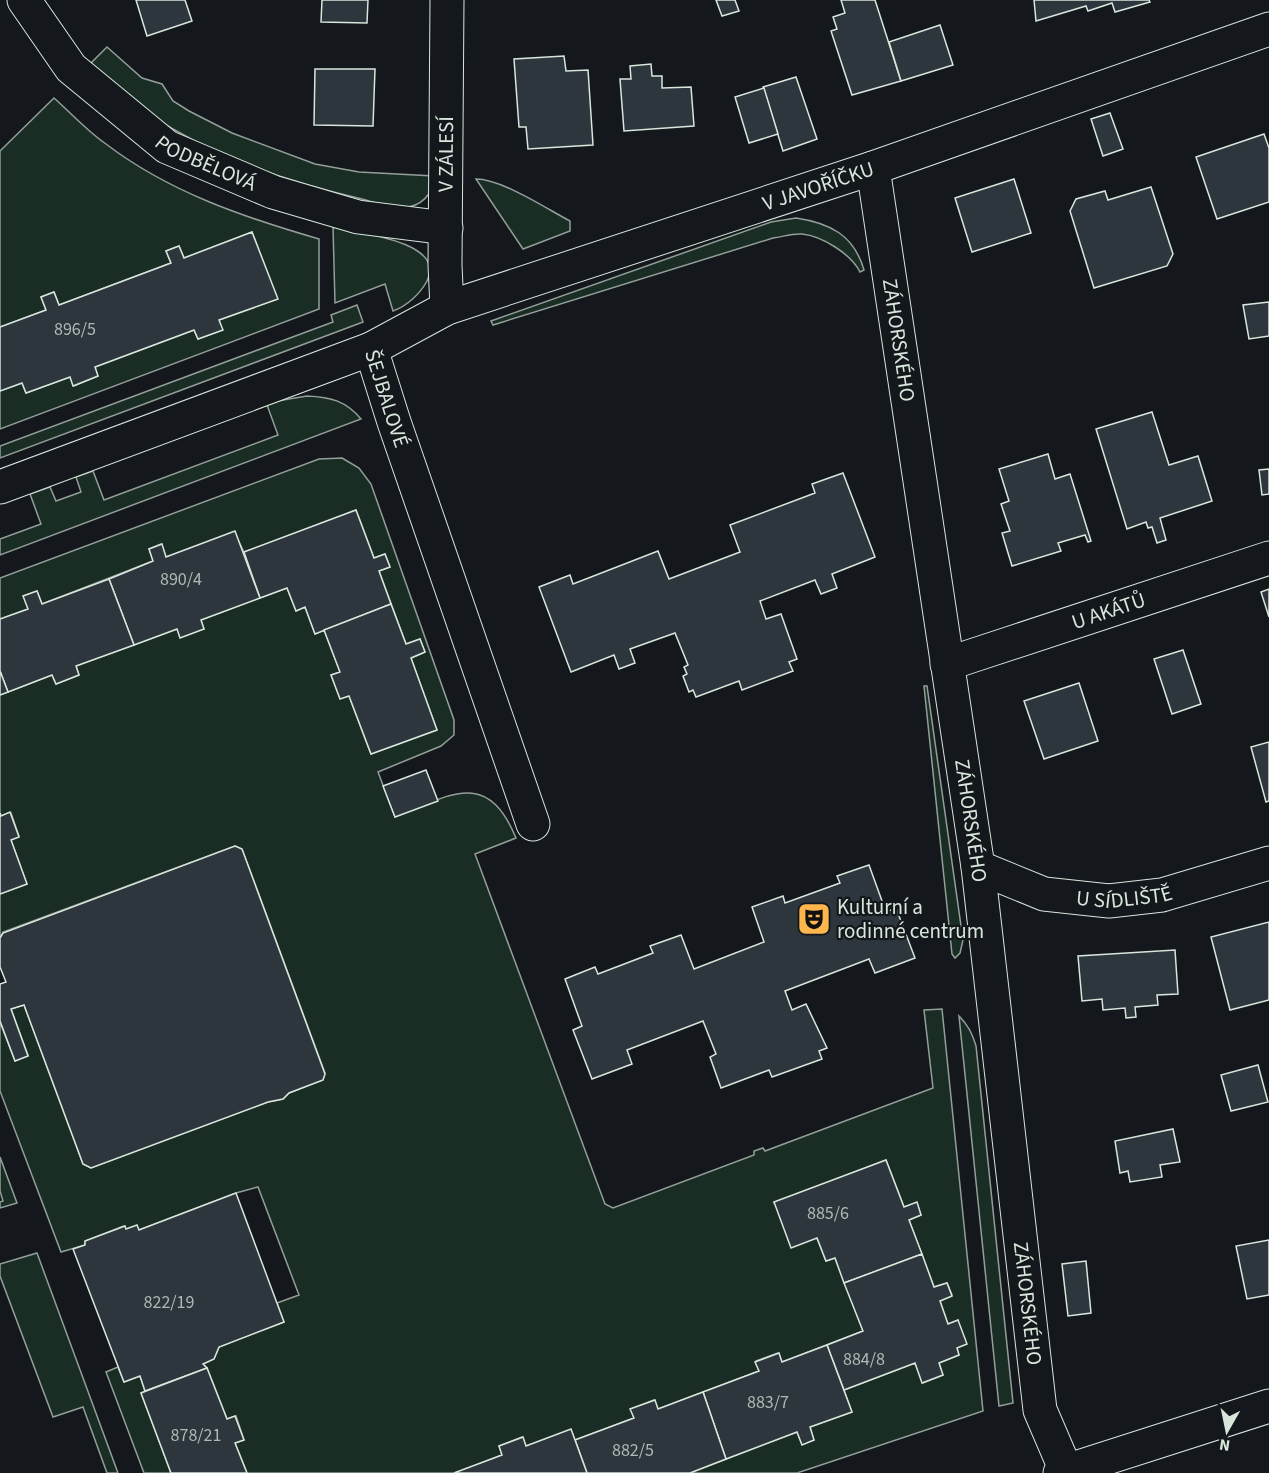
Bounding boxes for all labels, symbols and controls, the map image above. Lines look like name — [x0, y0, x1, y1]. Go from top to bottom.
street label: V ZÁLESÍ — [431, 115, 461, 192]
street label: PODBĚLOVÁ — [148, 128, 262, 198]
street label: V JAVOŘÍČKU — [759, 154, 878, 218]
street label: ZÁHORSKÉHO — [875, 276, 923, 404]
house number: 896/5 — [54, 317, 96, 342]
street label: ŠEJBALOVÉ — [357, 346, 417, 452]
house number: 890/4 — [160, 567, 202, 592]
street label: U AKÁTŮ — [1068, 585, 1149, 637]
street label: ZÁHORSKÉHO — [947, 757, 995, 884]
street label: U SÍDLIŠTĚ — [1075, 878, 1176, 916]
place label: Kulturní a rodinné centrum — [837, 892, 984, 946]
theatre icon: Kulturní a rodinné centrum — [796, 901, 832, 937]
house number: 885/6 — [807, 1201, 849, 1226]
street label: ZÁHORSKÉHO — [1006, 1240, 1050, 1367]
house number: 822/19 — [143, 1290, 195, 1315]
house number: 884/8 — [843, 1347, 885, 1372]
house number: 883/7 — [747, 1390, 789, 1415]
north arrow — [1197, 1401, 1257, 1461]
house number: 878/21 — [170, 1423, 222, 1448]
text: N — [1218, 1433, 1232, 1457]
house number: 882/5 — [612, 1438, 654, 1463]

